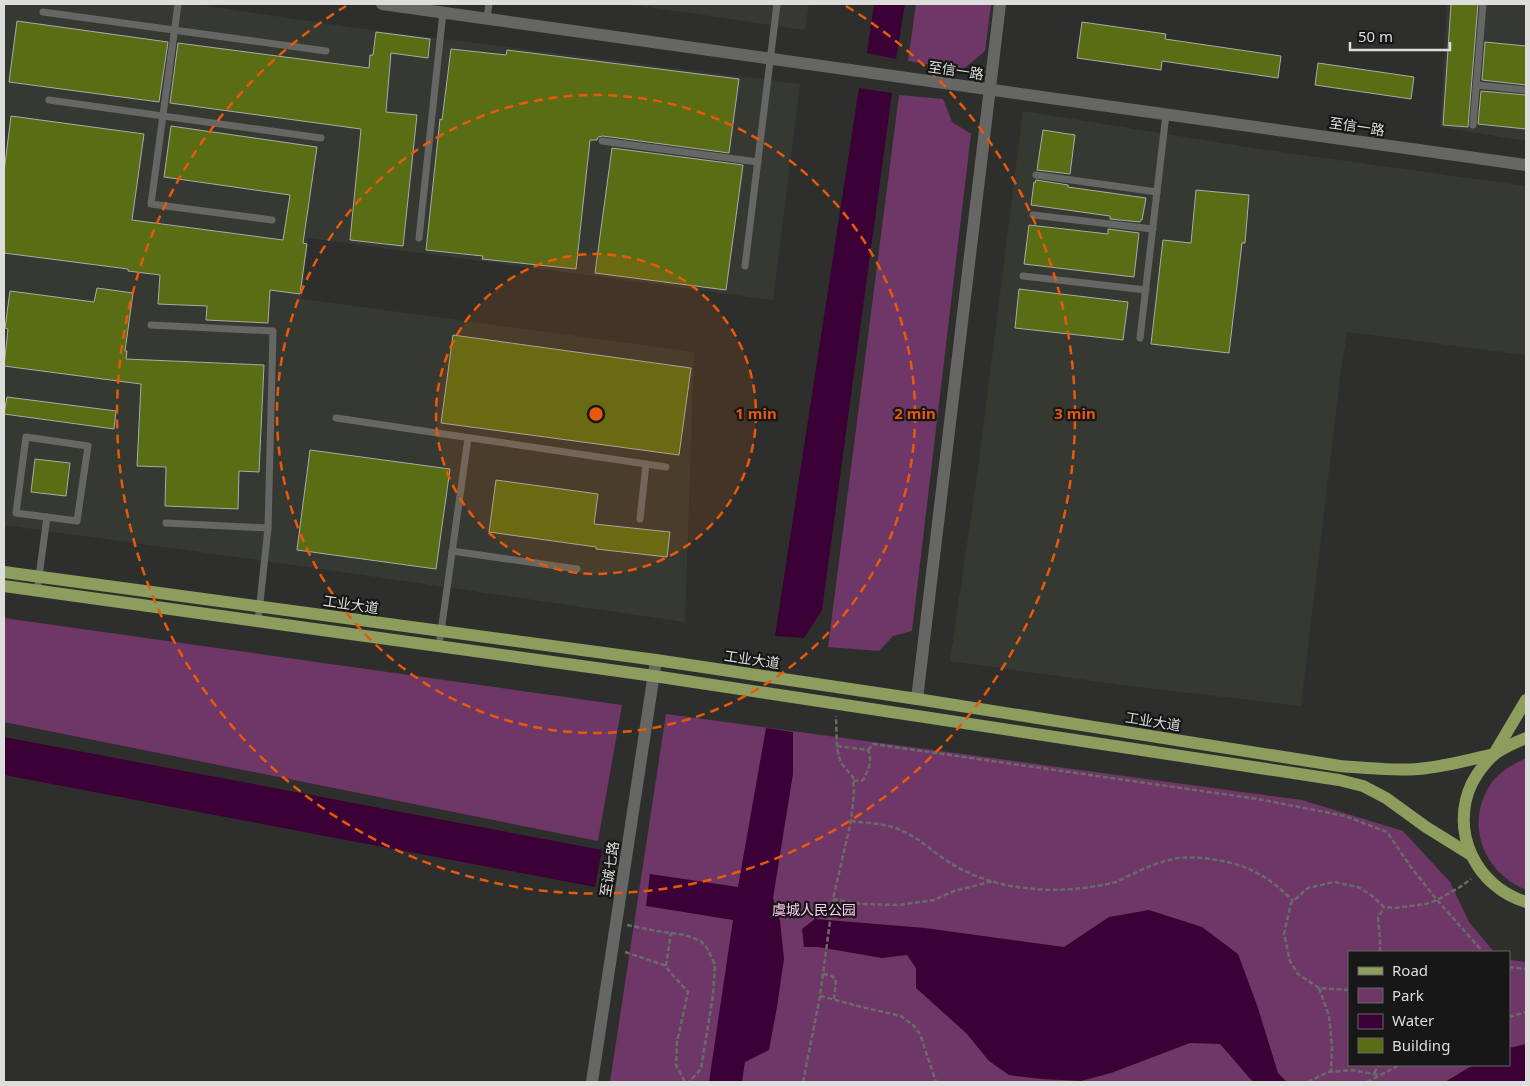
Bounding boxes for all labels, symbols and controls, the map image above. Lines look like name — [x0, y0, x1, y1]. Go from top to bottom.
scale bar — [1350, 20, 1450, 52]
text: 50 m — [1358, 26, 1393, 46]
street label: 至信一路 — [927, 57, 985, 83]
street label: 至信一路 — [1328, 113, 1386, 139]
text: 1 min — [735, 403, 777, 423]
text: 2 min — [894, 403, 936, 423]
text: 3 min — [1054, 403, 1096, 423]
centre of rings — [587, 405, 605, 423]
street label: 工业大道 — [322, 591, 380, 617]
street label: 工业大道 — [723, 646, 781, 672]
street label: 工业大道 — [1124, 707, 1182, 735]
street label: 至诚七路 — [595, 840, 623, 898]
park label: 虞城人民公园 — [772, 900, 856, 919]
legend — [1348, 951, 1510, 1066]
text: Road — [1392, 960, 1428, 980]
text: Park — [1392, 985, 1424, 1005]
text: Water — [1392, 1010, 1434, 1030]
text: Building — [1392, 1035, 1450, 1055]

